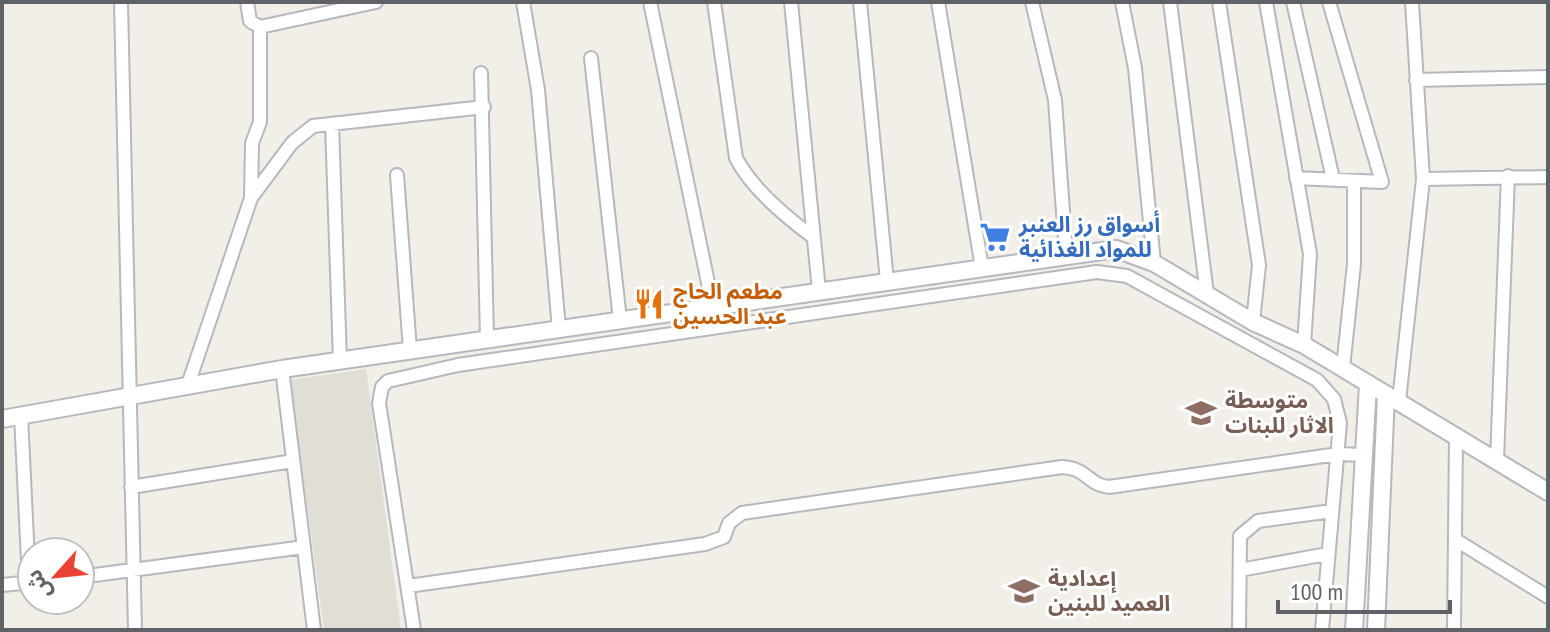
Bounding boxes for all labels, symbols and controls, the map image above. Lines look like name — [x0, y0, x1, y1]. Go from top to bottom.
place label: أسواق رز العنبر للمواد الغذائية — [1018, 210, 1160, 263]
supermarket icon: أسواق رز العنبر للمواد الغذائية — [978, 220, 1012, 254]
place label: مطعم الحاج عبد الحسين — [673, 277, 787, 330]
restaurant icon: مطعم الحاج عبد الحسين — [632, 287, 666, 321]
place label: متوسطة الاثار للبنات — [1225, 386, 1334, 439]
school or university icon: متوسطة الاثار للبنات — [1184, 396, 1218, 430]
north arrow — [16, 536, 96, 616]
place label: إعدادية العميد للبنين — [1048, 564, 1170, 617]
scale bar — [1278, 564, 1450, 614]
text: ش — [19, 565, 57, 605]
school or university icon: إعدادية العميد للبنين — [1007, 574, 1041, 608]
text: 100 m — [1290, 576, 1343, 607]

